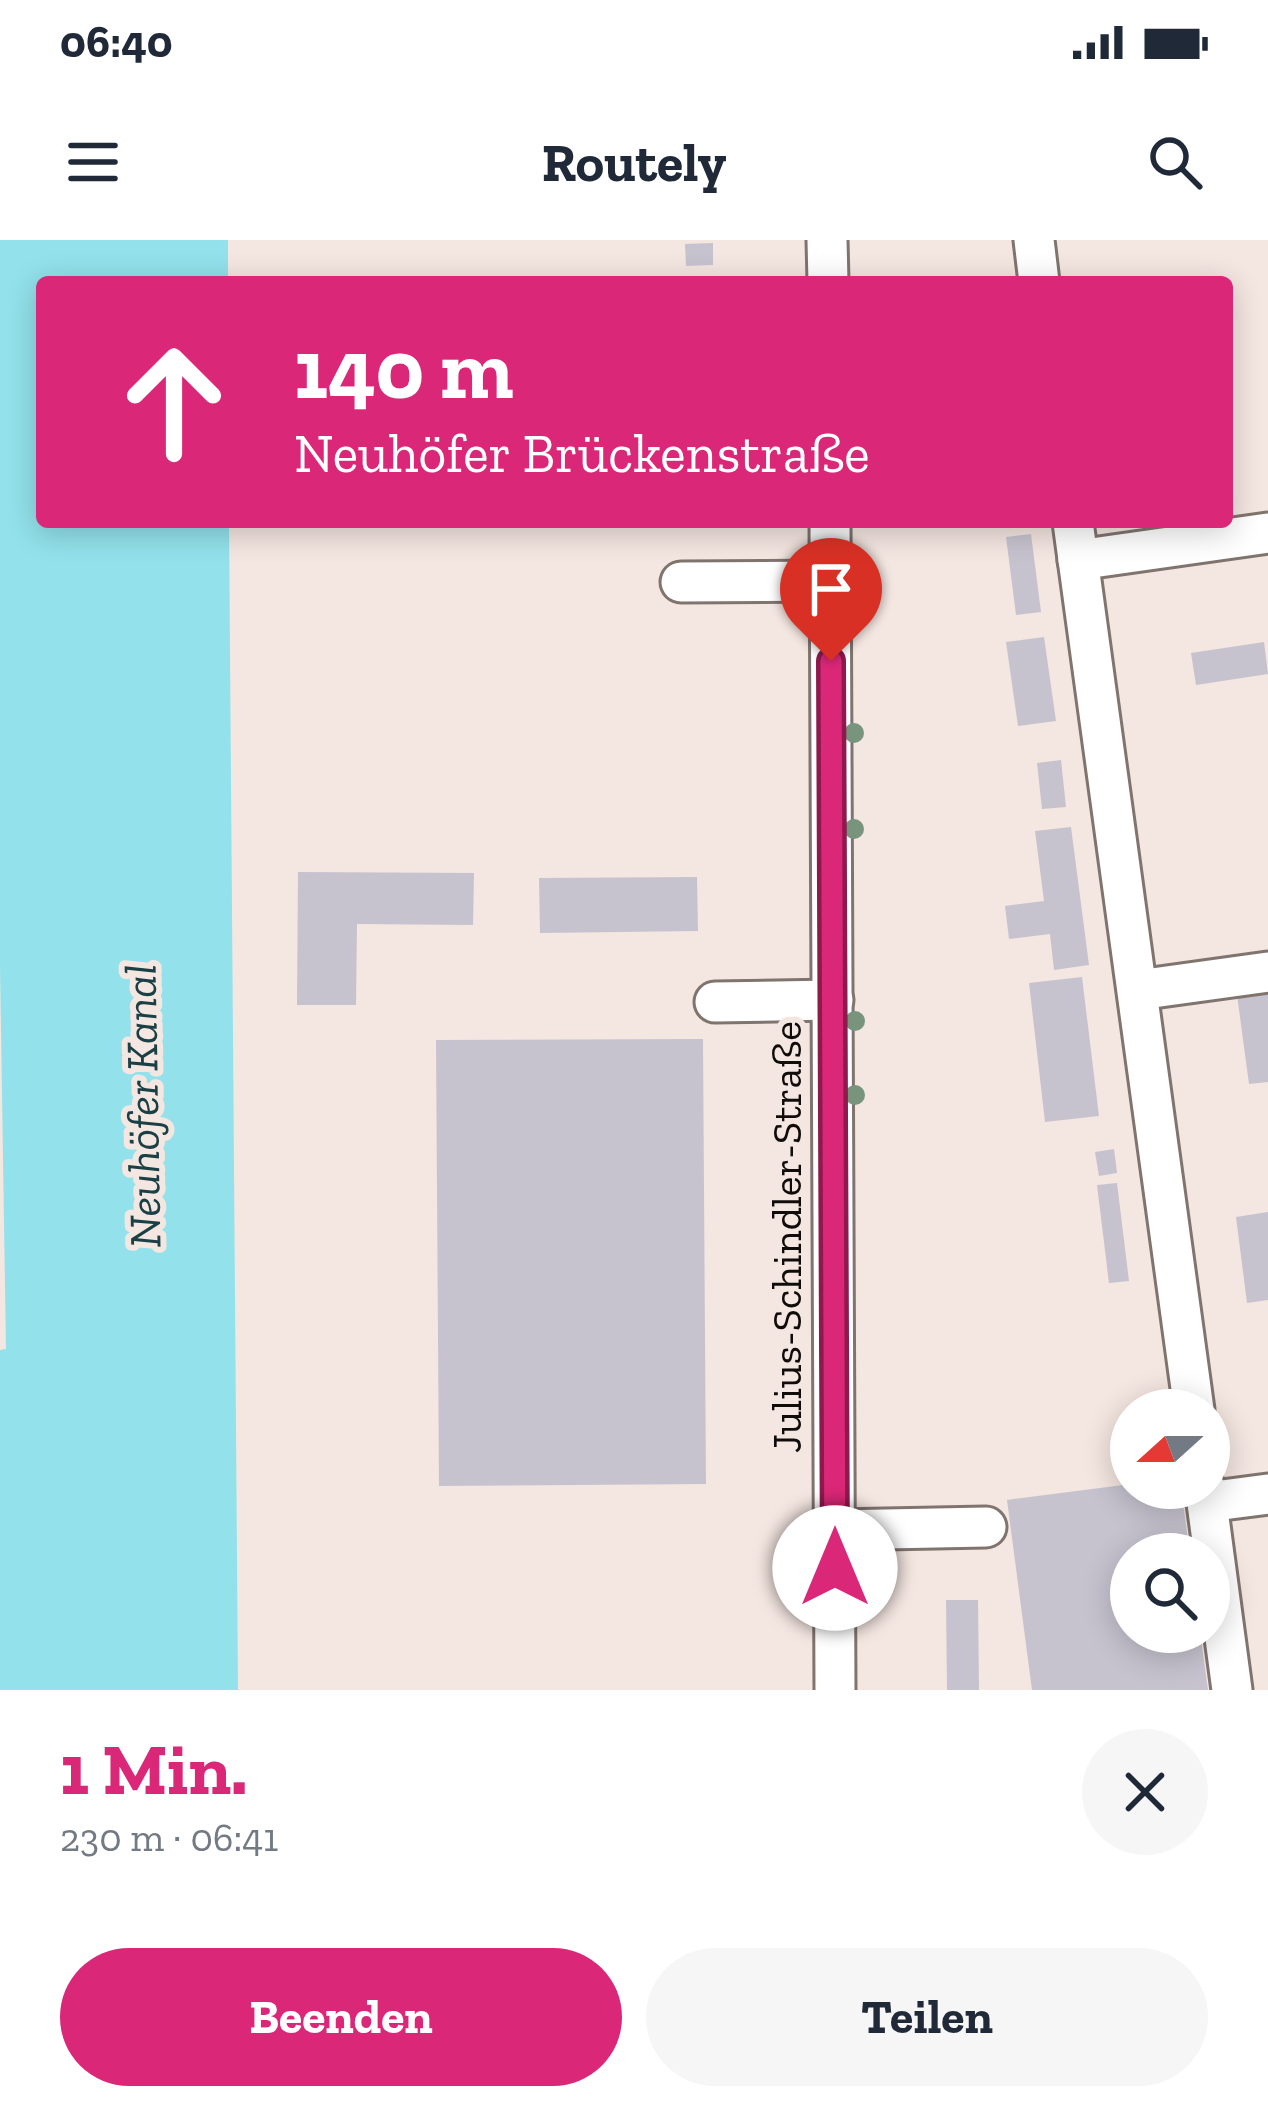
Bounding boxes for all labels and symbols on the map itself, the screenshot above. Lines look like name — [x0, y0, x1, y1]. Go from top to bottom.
pin — [780, 538, 882, 661]
water label: Neuhöfer Kanal — [114, 964, 172, 1248]
street label: Julius-Schindler-Straße — [761, 1021, 812, 1453]
north arrow — [1110, 1389, 1230, 1509]
position arrow — [772, 1505, 898, 1631]

